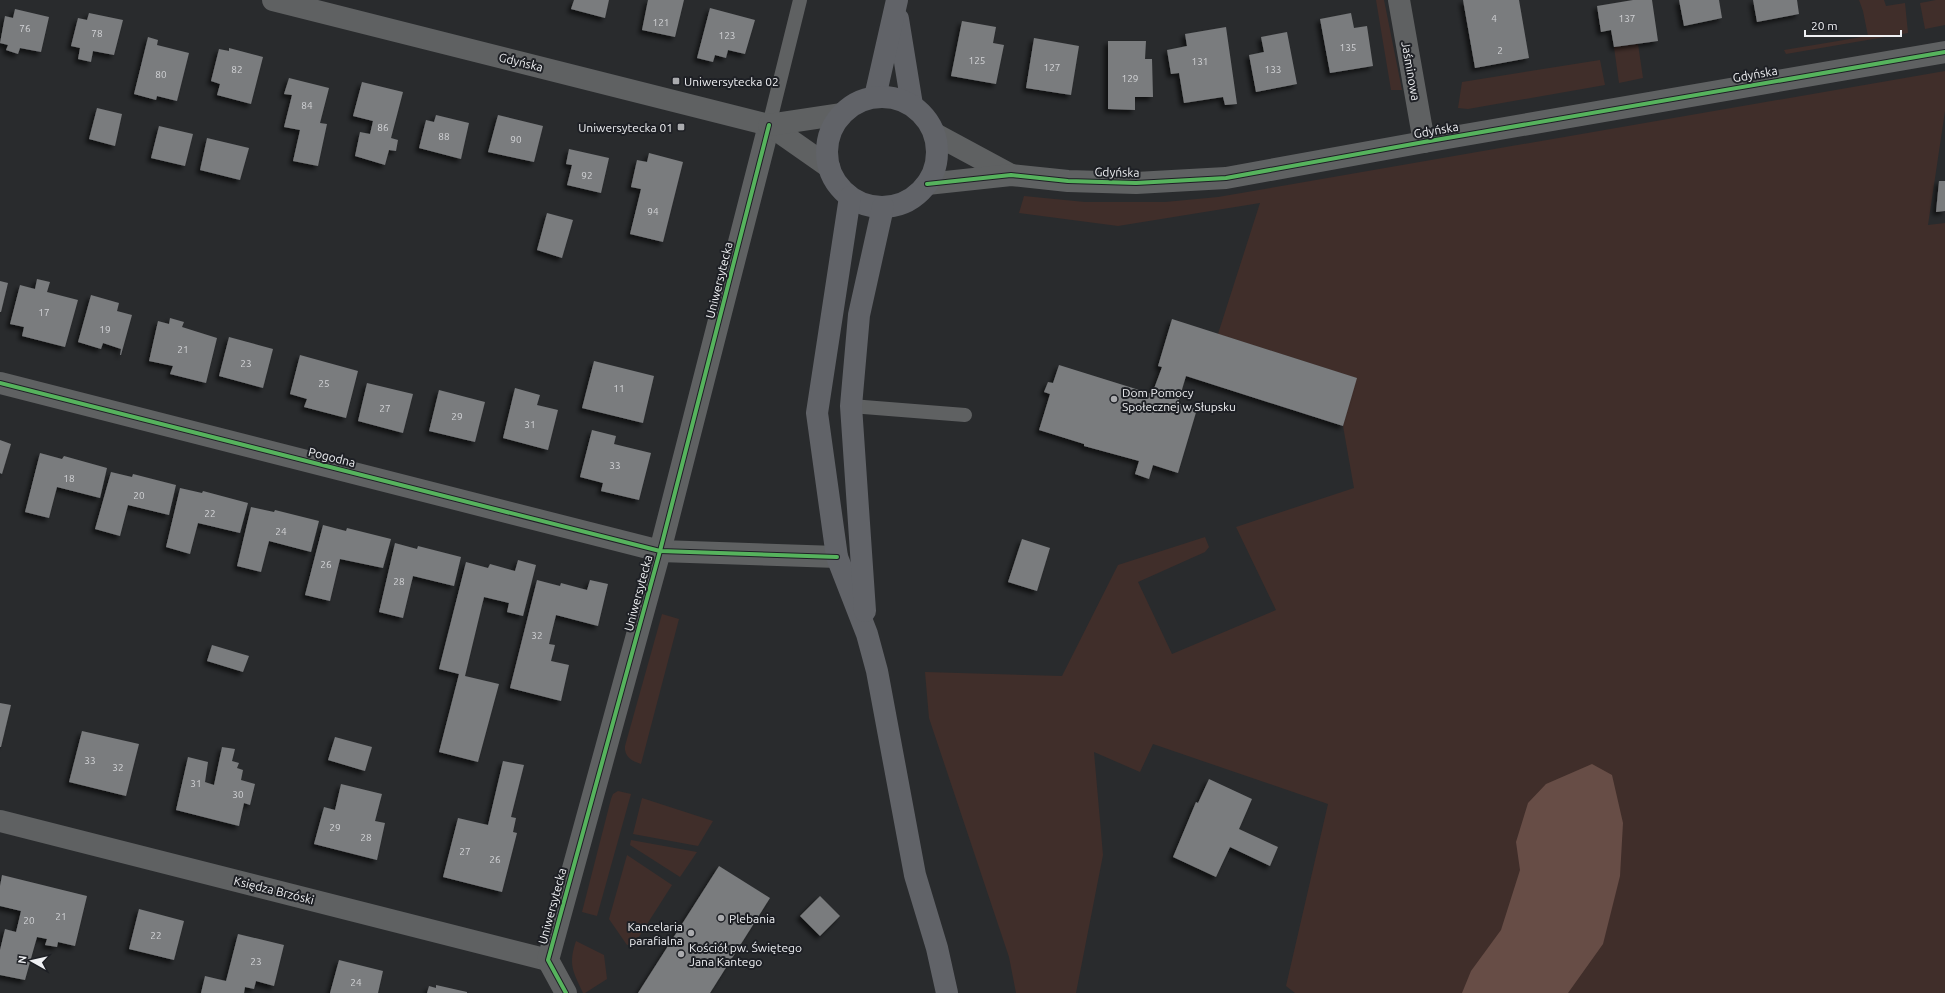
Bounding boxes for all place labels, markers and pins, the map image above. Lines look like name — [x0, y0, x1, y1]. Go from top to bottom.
place label: Uniwersytecka 02 — [684, 75, 779, 88]
marker: Uniwersytecka 02 — [671, 76, 681, 86]
place label: Uniwersytecka 01 — [578, 121, 673, 134]
marker: Uniwersytecka 01 — [676, 122, 686, 132]
place label: Dom Pomocy Społecznej w Słupsku — [1122, 386, 1236, 413]
marker: Dom Pomocy Społecznej w Słupsku — [1109, 394, 1119, 404]
place label: Plebania — [729, 912, 775, 925]
marker: Plebania — [716, 913, 726, 923]
place label: Kancelaria parafialna — [628, 920, 683, 947]
marker: Kancelaria parafialna — [686, 928, 696, 938]
place label: Kościół pw. Świętego Jana Kantego — [689, 941, 802, 968]
marker: Kościół pw. Świętego Jana Kantego — [676, 949, 686, 959]

